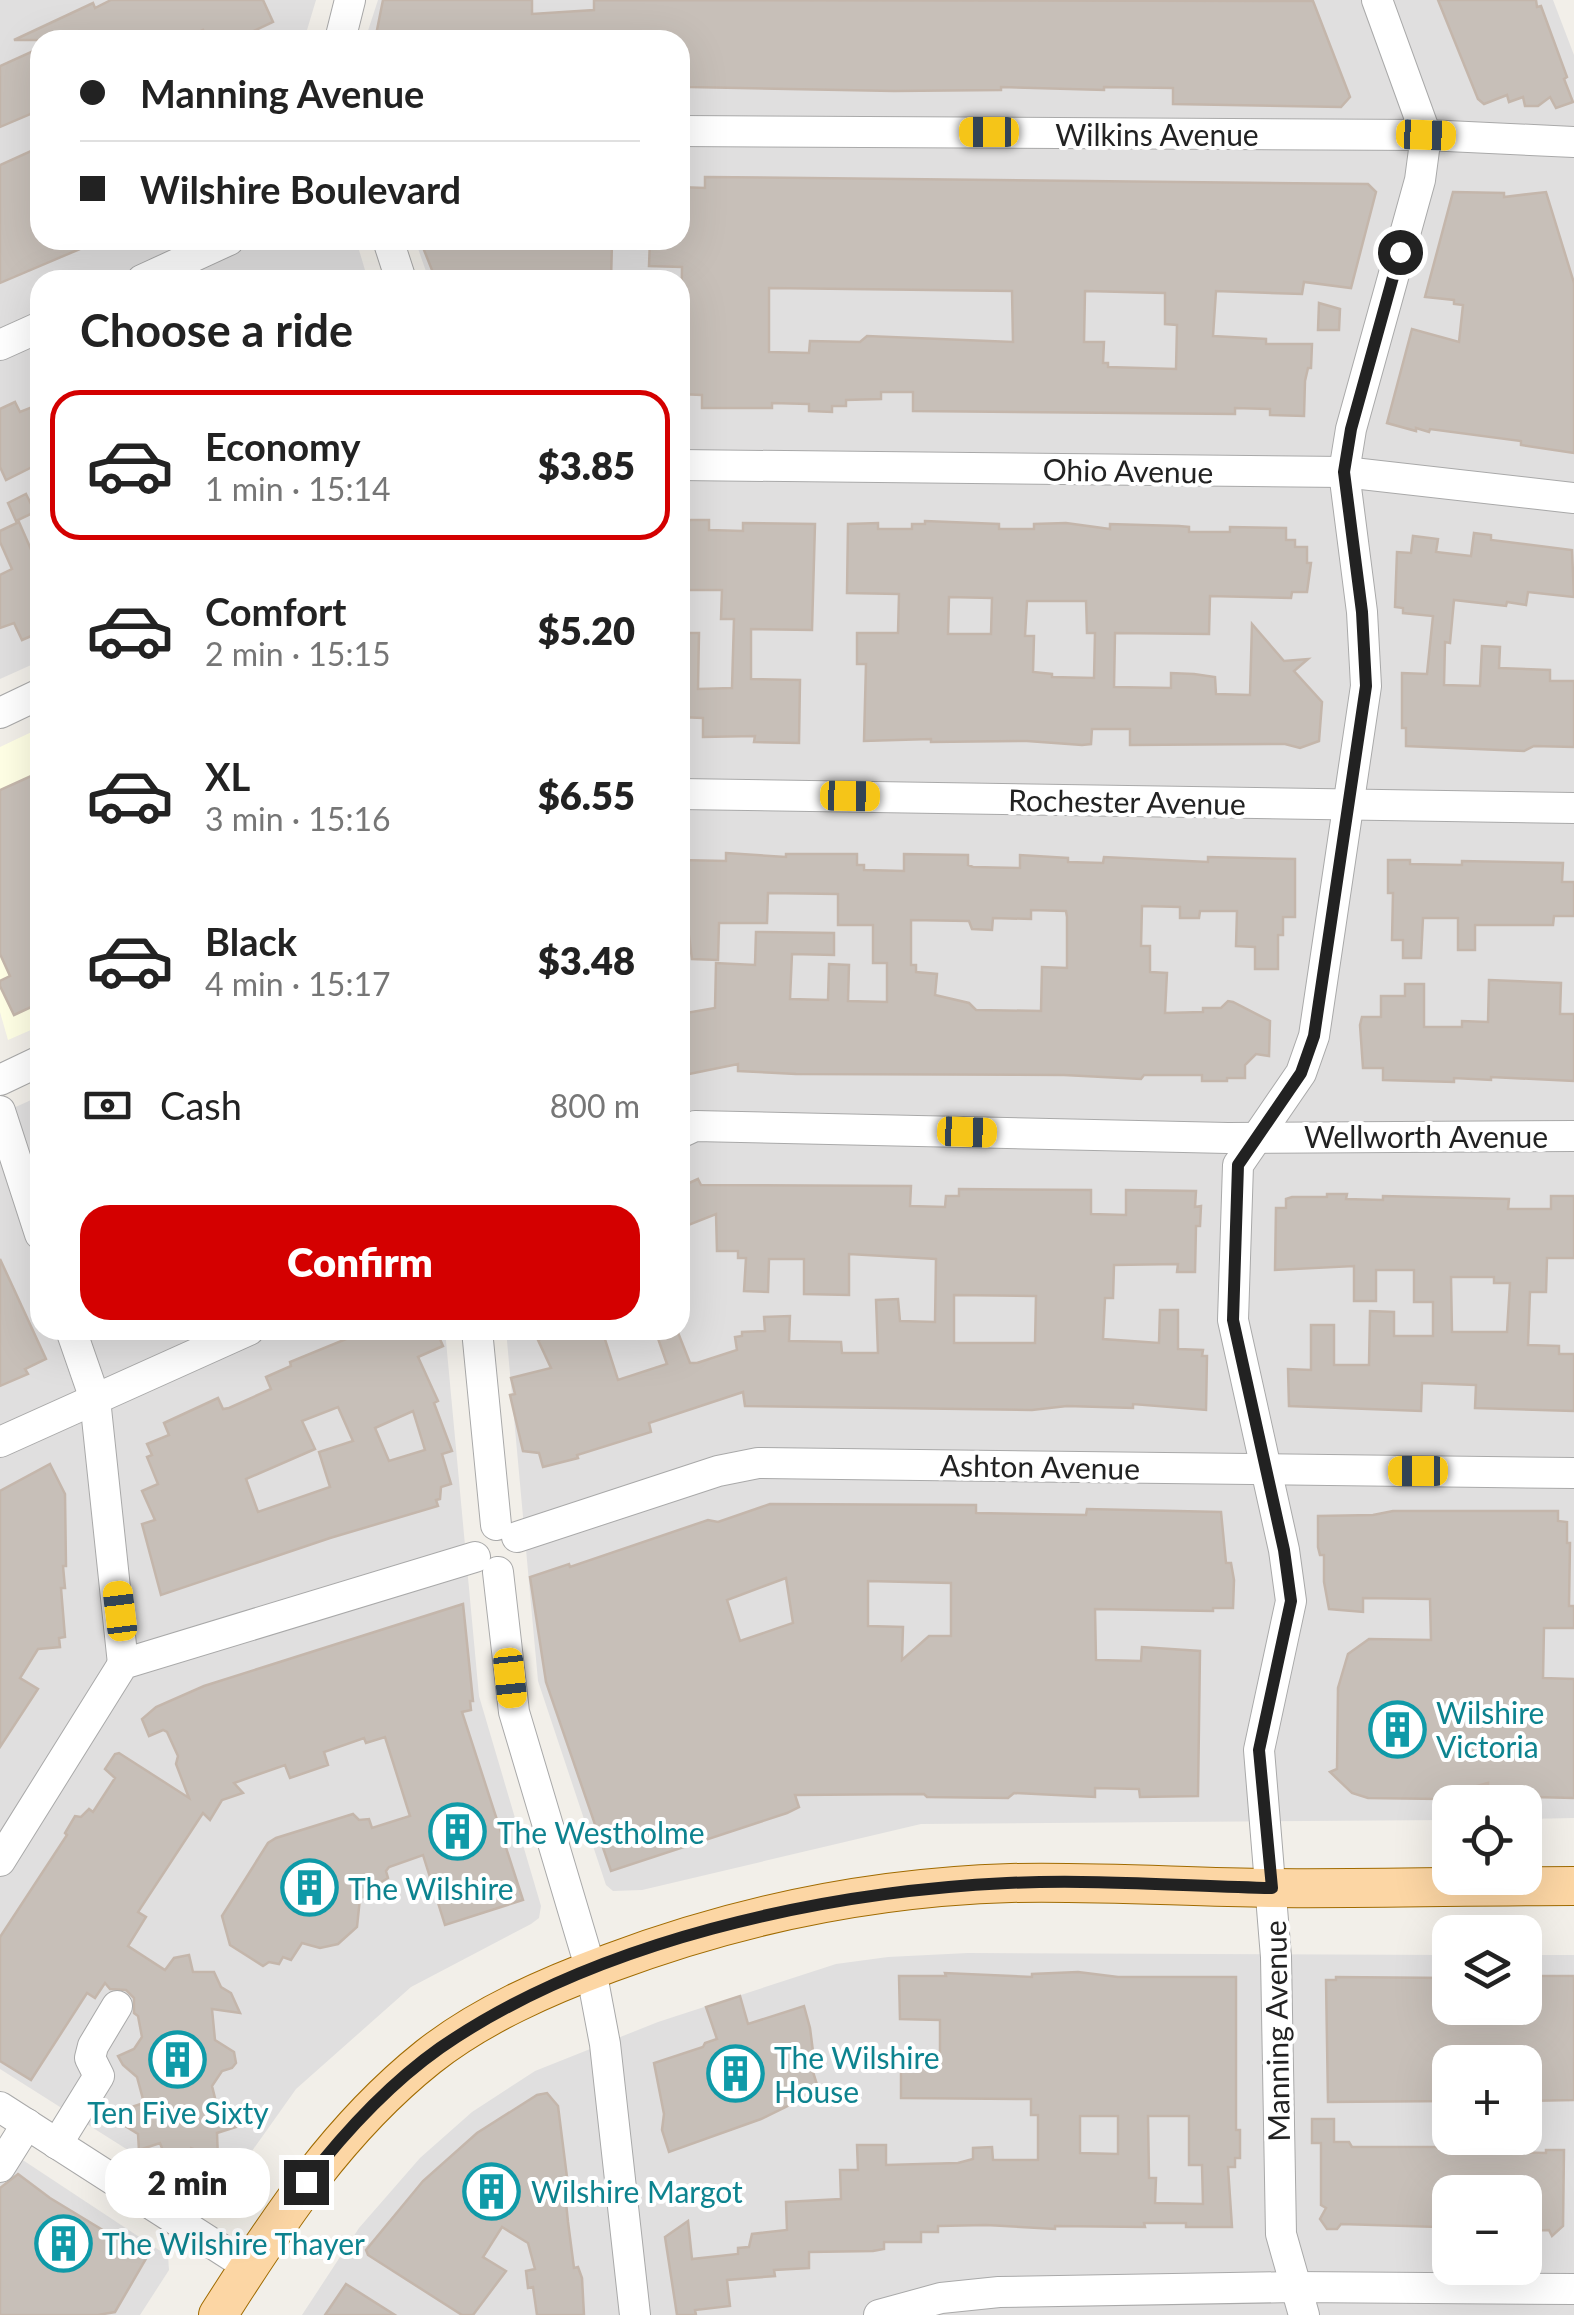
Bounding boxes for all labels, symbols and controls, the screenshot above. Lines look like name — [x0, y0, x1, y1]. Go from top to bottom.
text: Manning Avenue — [140, 70, 424, 116]
street label: Wilkins Avenue — [1055, 116, 1259, 152]
car — [959, 117, 1019, 147]
car — [1395, 119, 1457, 151]
text: Wilshire Boulevard — [140, 166, 461, 212]
route start — [1378, 230, 1423, 275]
text: Choose a ride — [80, 303, 353, 357]
icon: car — [85, 420, 175, 510]
text: Economy — [205, 423, 360, 469]
text: $3.85 — [538, 442, 635, 488]
street label: Ohio Avenue — [1042, 451, 1214, 489]
text: 1 min · 15:14 — [205, 469, 391, 508]
icon: car — [85, 585, 175, 675]
text: Comfort — [205, 588, 346, 634]
text: $5.20 — [538, 607, 635, 653]
text: 2 min · 15:15 — [205, 634, 391, 673]
icon: car — [85, 750, 175, 840]
text: XL — [205, 753, 250, 799]
text: $6.55 — [538, 772, 635, 818]
car — [820, 780, 880, 812]
street label: Rochester Avenue — [1008, 781, 1246, 821]
text: 3 min · 15:16 — [205, 799, 391, 838]
icon: car — [85, 915, 175, 1005]
text: Black — [205, 918, 297, 964]
text: $3.48 — [538, 937, 635, 983]
text: 4 min · 15:17 — [205, 964, 391, 1003]
icon: cash — [80, 1078, 135, 1133]
text: Cash — [160, 1082, 242, 1128]
text: 800 m — [550, 1086, 640, 1125]
car — [936, 1116, 998, 1148]
street label: Wellworth Avenue — [1304, 1118, 1548, 1154]
button: Confirm — [80, 1205, 640, 1320]
street label: Ashton Avenue — [940, 1446, 1140, 1486]
car — [1388, 1456, 1448, 1486]
car — [101, 1579, 139, 1643]
car — [492, 1647, 528, 1709]
place label: Wilshire Victoria — [1436, 1694, 1544, 1764]
building icon: Wilshire Victoria — [1367, 1699, 1427, 1759]
map controls — [1432, 1785, 1542, 2285]
button: locate — [1432, 1785, 1542, 1895]
building icon: The Westholme — [428, 1802, 488, 1862]
place label: The Westholme — [497, 1814, 705, 1850]
building icon: The Wilshire — [279, 1858, 339, 1918]
place label: The Wilshire — [348, 1870, 514, 1906]
button: layers — [1432, 1915, 1542, 2025]
street label: Manning Avenue — [1256, 1920, 1296, 2142]
building icon: Ten Five Sixty — [148, 2029, 208, 2089]
place label: The Wilshire House — [774, 2039, 940, 2109]
building icon: The Wilshire House — [705, 2044, 765, 2104]
button: + — [1432, 2045, 1542, 2155]
place label: Ten Five Sixty — [87, 2094, 269, 2130]
callout: 2 min — [106, 2147, 271, 2217]
route end — [284, 2160, 329, 2205]
building icon: Wilshire Margot — [462, 2161, 522, 2221]
text: 2 min — [148, 2163, 227, 2202]
place label: Wilshire Margot — [531, 2173, 743, 2209]
button: − — [1432, 2175, 1542, 2285]
building icon: The Wilshire Thayer — [33, 2213, 93, 2273]
place label: The Wilshire Thayer — [102, 2225, 365, 2261]

